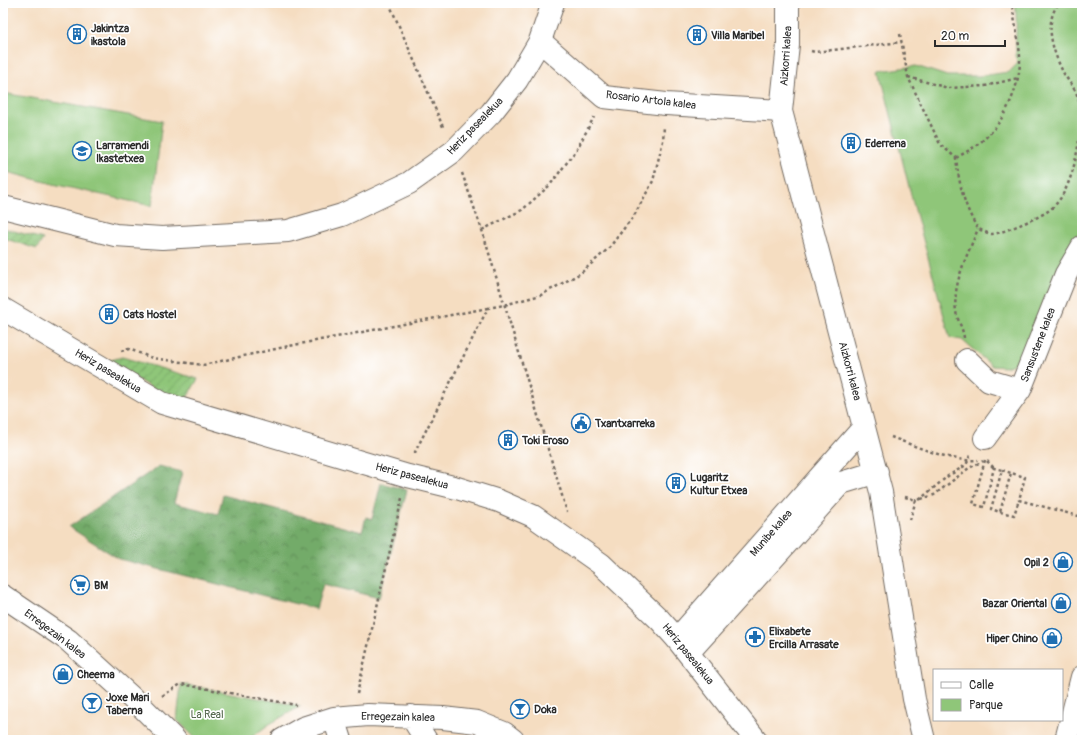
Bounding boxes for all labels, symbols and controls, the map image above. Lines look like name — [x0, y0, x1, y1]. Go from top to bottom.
place label: Jakintza ikastola — [91, 22, 129, 48]
scale bar — [935, 22, 1005, 48]
building icon: Jakintza ikastola — [66, 23, 88, 45]
building icon: Villa Maribel — [686, 24, 708, 46]
street label: Aizkorri kalea — [777, 25, 795, 87]
place label: Villa Maribel — [711, 29, 765, 42]
text: 20 m — [941, 29, 970, 44]
street label: Rosario Artola kalea — [605, 88, 697, 112]
street label: Heriz pasealekua — [444, 95, 506, 157]
building icon: Ederrena — [840, 132, 862, 154]
place label: Ederrena — [865, 137, 906, 150]
place label: Larramendi Ikastetxea — [96, 139, 149, 165]
school or university icon: Larramendi Ikastetxea — [71, 140, 93, 162]
building icon: Cats Hostel — [98, 303, 120, 325]
street label: Sansustene kalea — [1018, 306, 1058, 384]
place label: Cats Hostel — [123, 308, 177, 321]
street label: Aizkorri kalea — [836, 340, 864, 402]
street label: Heriz pasealekua — [73, 346, 143, 396]
public building icon: Txantxarreka — [570, 412, 592, 434]
place label: Txantxarreka — [594, 417, 655, 430]
building icon: Toki Eroso — [497, 429, 519, 451]
place label: Toki Eroso — [521, 434, 569, 447]
street label: Heriz pasealekua — [374, 460, 450, 492]
place label: Lugaritz Kultur Etxea — [690, 471, 747, 497]
building icon: Lugaritz Kultur Etxea — [665, 472, 687, 494]
street label: Munibe kalea — [747, 507, 795, 559]
shop icon: Opil 2 — [1052, 551, 1074, 573]
place label: Opil 2 — [1024, 556, 1049, 569]
supermarket icon: BM — [69, 574, 91, 596]
place label: BM — [94, 579, 108, 592]
shop icon: Bazar Oriental — [1050, 592, 1072, 614]
place label: Bazar Oriental — [982, 597, 1047, 610]
street label: Erregezain kalea — [22, 607, 88, 661]
street label: Heriz pasealekua — [659, 621, 717, 687]
place label: Elixabete Ercilla Arrasate — [769, 625, 839, 651]
pharmacy icon: Elixabete Ercilla Arrasate — [744, 626, 766, 648]
shop icon: Hiper Chino — [1041, 627, 1063, 649]
place label: Hiper Chino — [986, 632, 1038, 645]
shop icon: Cheema — [52, 663, 74, 685]
place label: Cheema — [77, 668, 115, 681]
legend — [933, 669, 1063, 721]
text: Calle — [969, 678, 994, 693]
place label: Joxe Mari Taberna — [105, 691, 149, 717]
bar icon: Joxe Mari Taberna — [81, 692, 103, 714]
bar icon: Doka — [509, 698, 531, 720]
text: Parque — [969, 698, 1003, 713]
place label: Doka — [534, 703, 557, 716]
park label: La Real — [190, 708, 224, 721]
street label: Erregezain kalea — [361, 710, 435, 724]

